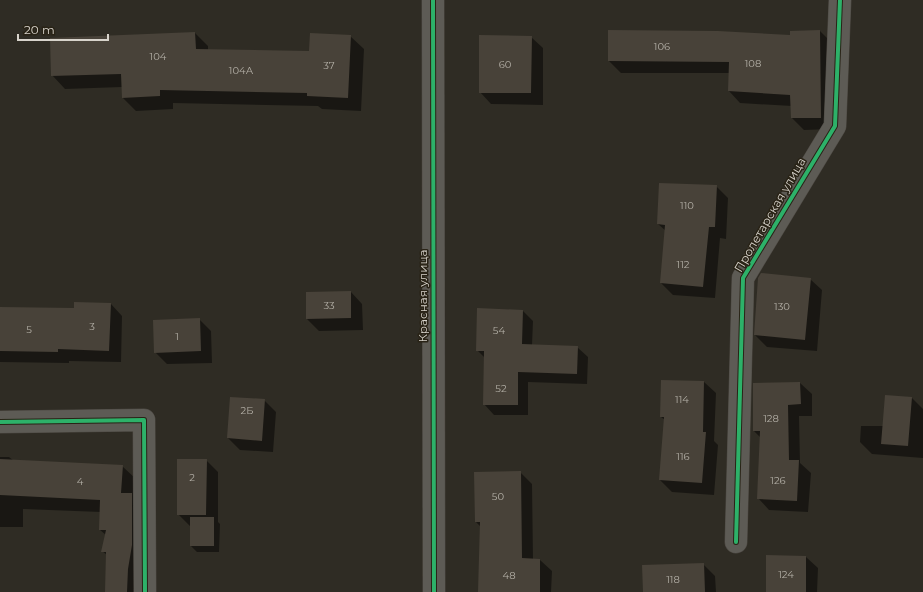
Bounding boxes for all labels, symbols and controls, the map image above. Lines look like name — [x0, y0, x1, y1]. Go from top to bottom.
scale bar — [18, 16, 108, 42]
text: 20 m — [24, 22, 55, 37]
house number: 106 — [654, 40, 670, 53]
house number: 104 — [150, 50, 167, 63]
house number: 108 — [745, 57, 761, 70]
house number: 60 — [499, 58, 512, 71]
house number: 37 — [323, 59, 335, 72]
house number: 104А — [229, 64, 254, 77]
street label: Пролетарская улица — [731, 155, 809, 275]
house number: 110 — [680, 199, 694, 212]
street label: Красная улица — [415, 249, 430, 343]
house number: 112 — [677, 258, 690, 271]
house number: 33 — [323, 299, 335, 312]
house number: 130 — [774, 300, 790, 313]
house number: 3 — [89, 320, 95, 333]
house number: 5 — [26, 323, 32, 336]
house number: 54 — [493, 324, 506, 337]
house number: 1 — [175, 330, 179, 343]
house number: 52 — [495, 382, 507, 395]
house number: 114 — [675, 393, 689, 406]
house number: 2Б — [241, 404, 253, 417]
house number: 128 — [763, 412, 779, 425]
house number: 116 — [676, 450, 690, 463]
house number: 2 — [189, 471, 195, 484]
house number: 126 — [770, 474, 786, 487]
house number: 4 — [77, 475, 84, 488]
house number: 50 — [492, 490, 505, 503]
house number: 124 — [778, 568, 794, 581]
house number: 48 — [502, 569, 516, 582]
house number: 118 — [666, 573, 680, 586]

